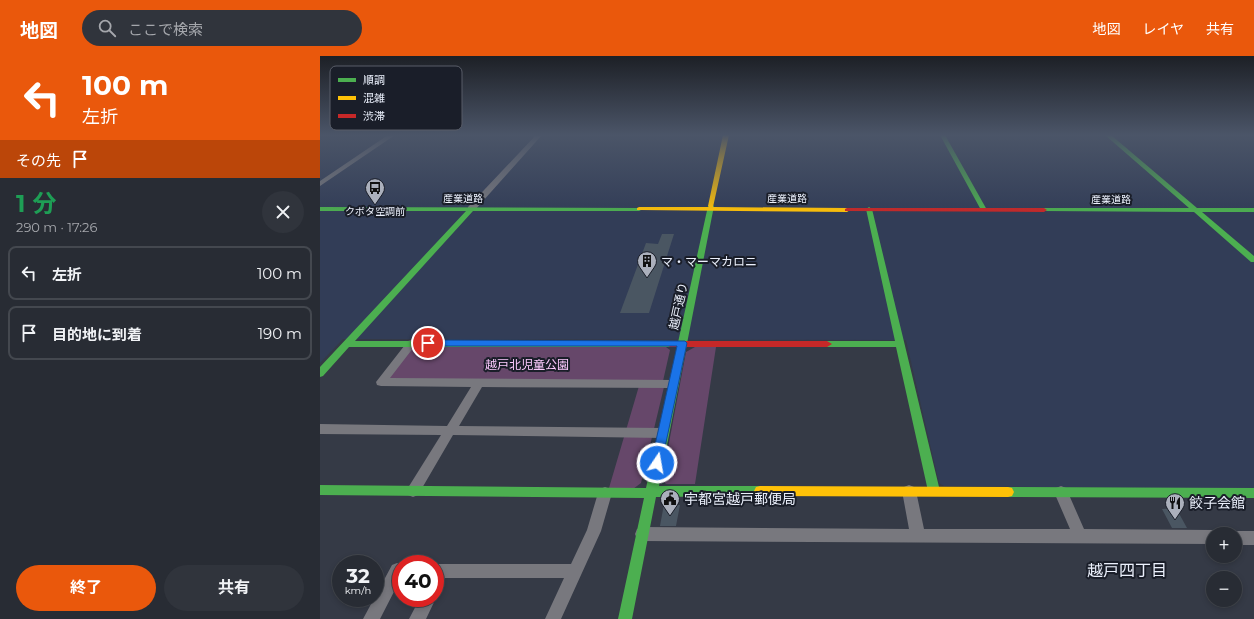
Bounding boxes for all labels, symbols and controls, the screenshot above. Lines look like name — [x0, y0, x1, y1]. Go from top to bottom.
search box — [82, 10, 362, 46]
icon: search — [96, 17, 118, 39]
text: 地図 — [20, 19, 58, 42]
text: ここで検索 — [128, 20, 203, 39]
text: 地図 — [1092, 20, 1120, 38]
text: レイヤ — [1142, 20, 1184, 38]
text: 共有 — [1206, 20, 1234, 38]
legend — [330, 66, 462, 130]
text: 100 m — [82, 68, 168, 102]
icon: left — [16, 72, 68, 124]
text: 順調 — [363, 73, 385, 87]
text: 混雑 — [363, 91, 385, 105]
text: 左折 — [82, 106, 118, 128]
text: 渋滞 — [363, 109, 385, 123]
icon: arrive — [69, 148, 91, 170]
text: その先 — [16, 151, 61, 170]
bus stop icon: クボタ空調前 — [364, 177, 386, 205]
text: 1 分 — [16, 189, 56, 218]
button: close — [262, 191, 304, 233]
street label: 産業道路 — [443, 192, 483, 205]
street label: 産業道路 — [767, 192, 807, 205]
street label: 産業道路 — [1091, 193, 1131, 206]
place label: クボタ空調前 — [345, 205, 405, 218]
text: 290 m · 17:26 — [16, 219, 97, 235]
building icon: マ・マーマカロニ — [636, 250, 658, 278]
place label: マ・マーマカロニ — [661, 254, 757, 269]
icon: left — [18, 262, 40, 284]
text: 100 m — [257, 264, 302, 283]
text: 左折 — [52, 265, 82, 284]
street label: 越戸通り — [666, 281, 690, 331]
icon: arrive — [18, 322, 40, 344]
text: 190 m — [258, 324, 302, 343]
text: 目的地に到着 — [52, 325, 142, 344]
pin — [411, 326, 445, 360]
icon: arrive — [417, 332, 439, 354]
park label: 越戸北児童公園 — [485, 357, 569, 372]
position arrow — [636, 442, 678, 484]
public building icon: 宇都宮越戸郵便局 — [659, 488, 681, 516]
place label: 宇都宮越戸郵便局 — [684, 490, 796, 508]
restaurant icon: 餃子会館 — [1164, 492, 1186, 520]
place label: 餃子会館 — [1189, 494, 1245, 512]
map controls — [1206, 527, 1242, 607]
button: + — [1206, 527, 1242, 563]
speed limit sign: 40 — [392, 555, 444, 607]
district label: 越戸四丁目 — [1087, 561, 1167, 580]
text: 32 — [346, 564, 370, 588]
button: 終了 — [16, 565, 156, 611]
button: 共有 — [164, 565, 304, 611]
button: − — [1206, 571, 1242, 607]
text: km/h — [345, 584, 371, 597]

